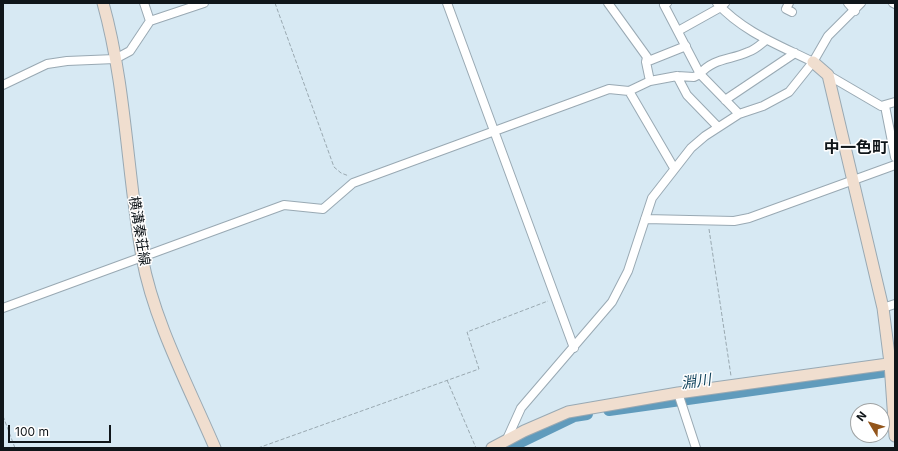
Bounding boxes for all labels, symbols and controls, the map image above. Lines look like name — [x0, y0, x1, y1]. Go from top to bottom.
district label: 中一色町 — [824, 138, 888, 158]
street label: 横溝秦荘線 — [125, 195, 153, 267]
water label: 淵川 — [680, 371, 712, 393]
north arrow — [850, 403, 890, 443]
text: N — [853, 409, 869, 424]
scale bar — [10, 417, 113, 443]
text: 100 m — [15, 424, 49, 439]

